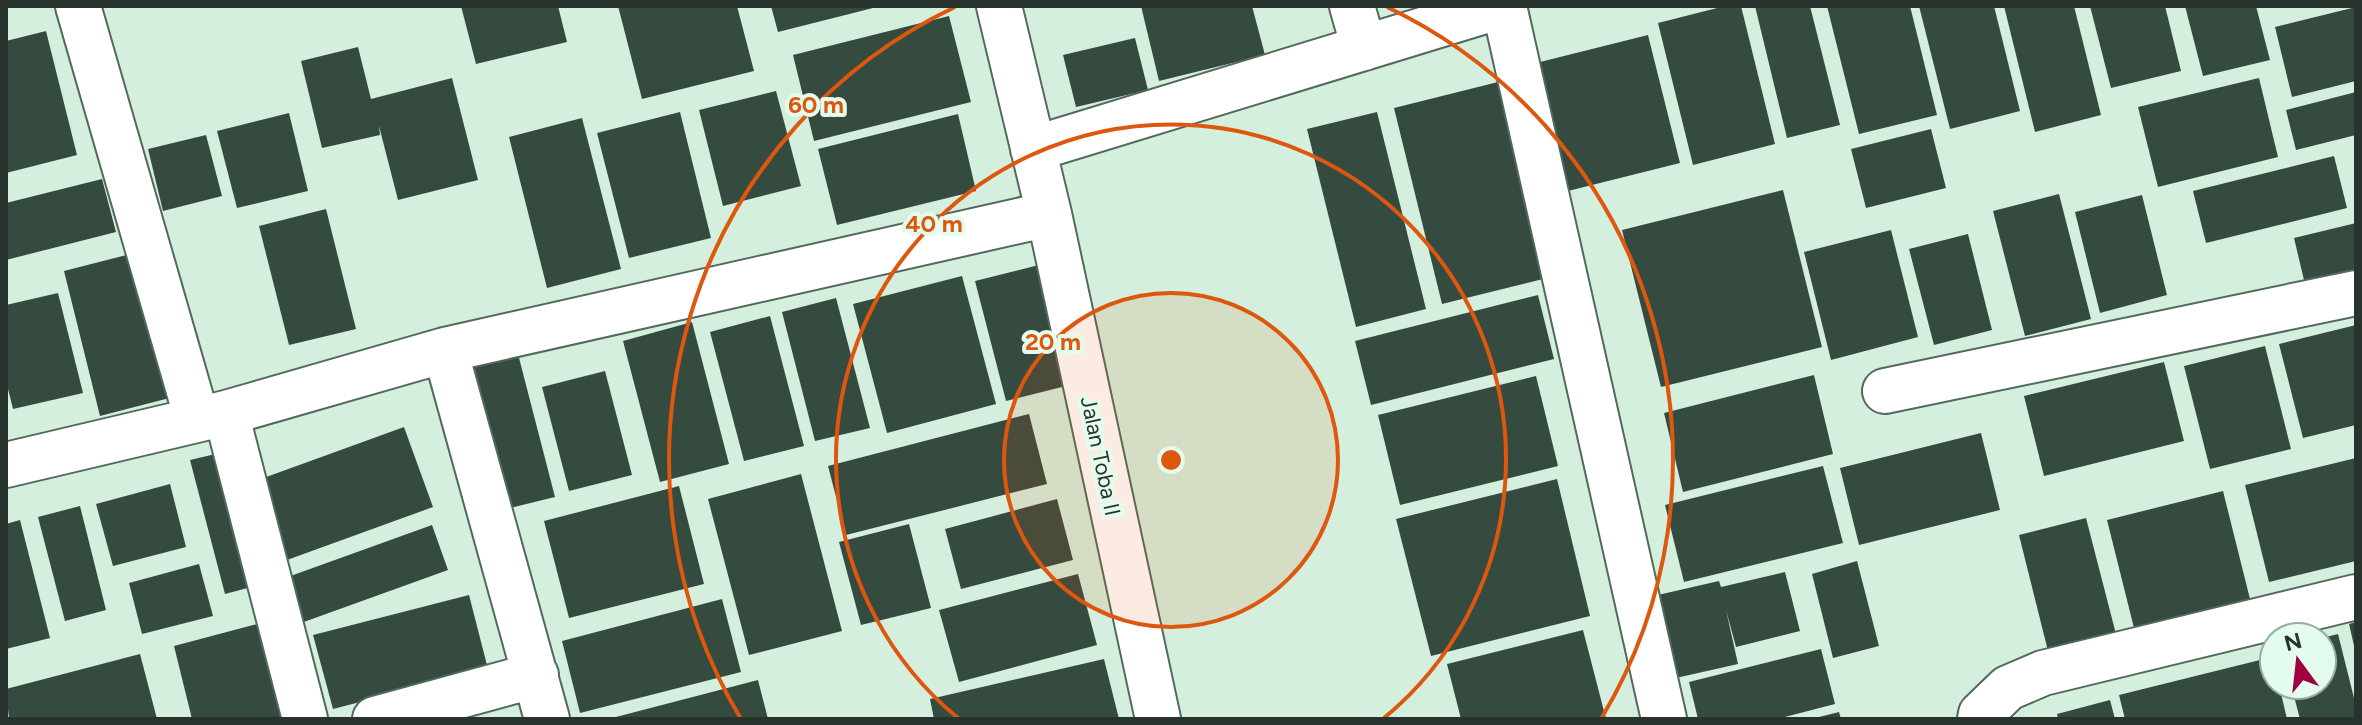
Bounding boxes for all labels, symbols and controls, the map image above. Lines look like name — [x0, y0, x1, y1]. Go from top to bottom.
text: 60 m — [788, 90, 844, 119]
text: 40 m — [905, 209, 963, 238]
text: 20 m — [1025, 327, 1081, 356]
street label: Jalan Toba II — [1075, 394, 1126, 518]
centre of rings — [1157, 446, 1185, 474]
north arrow — [2258, 621, 2338, 701]
text: N — [2281, 627, 2305, 657]

